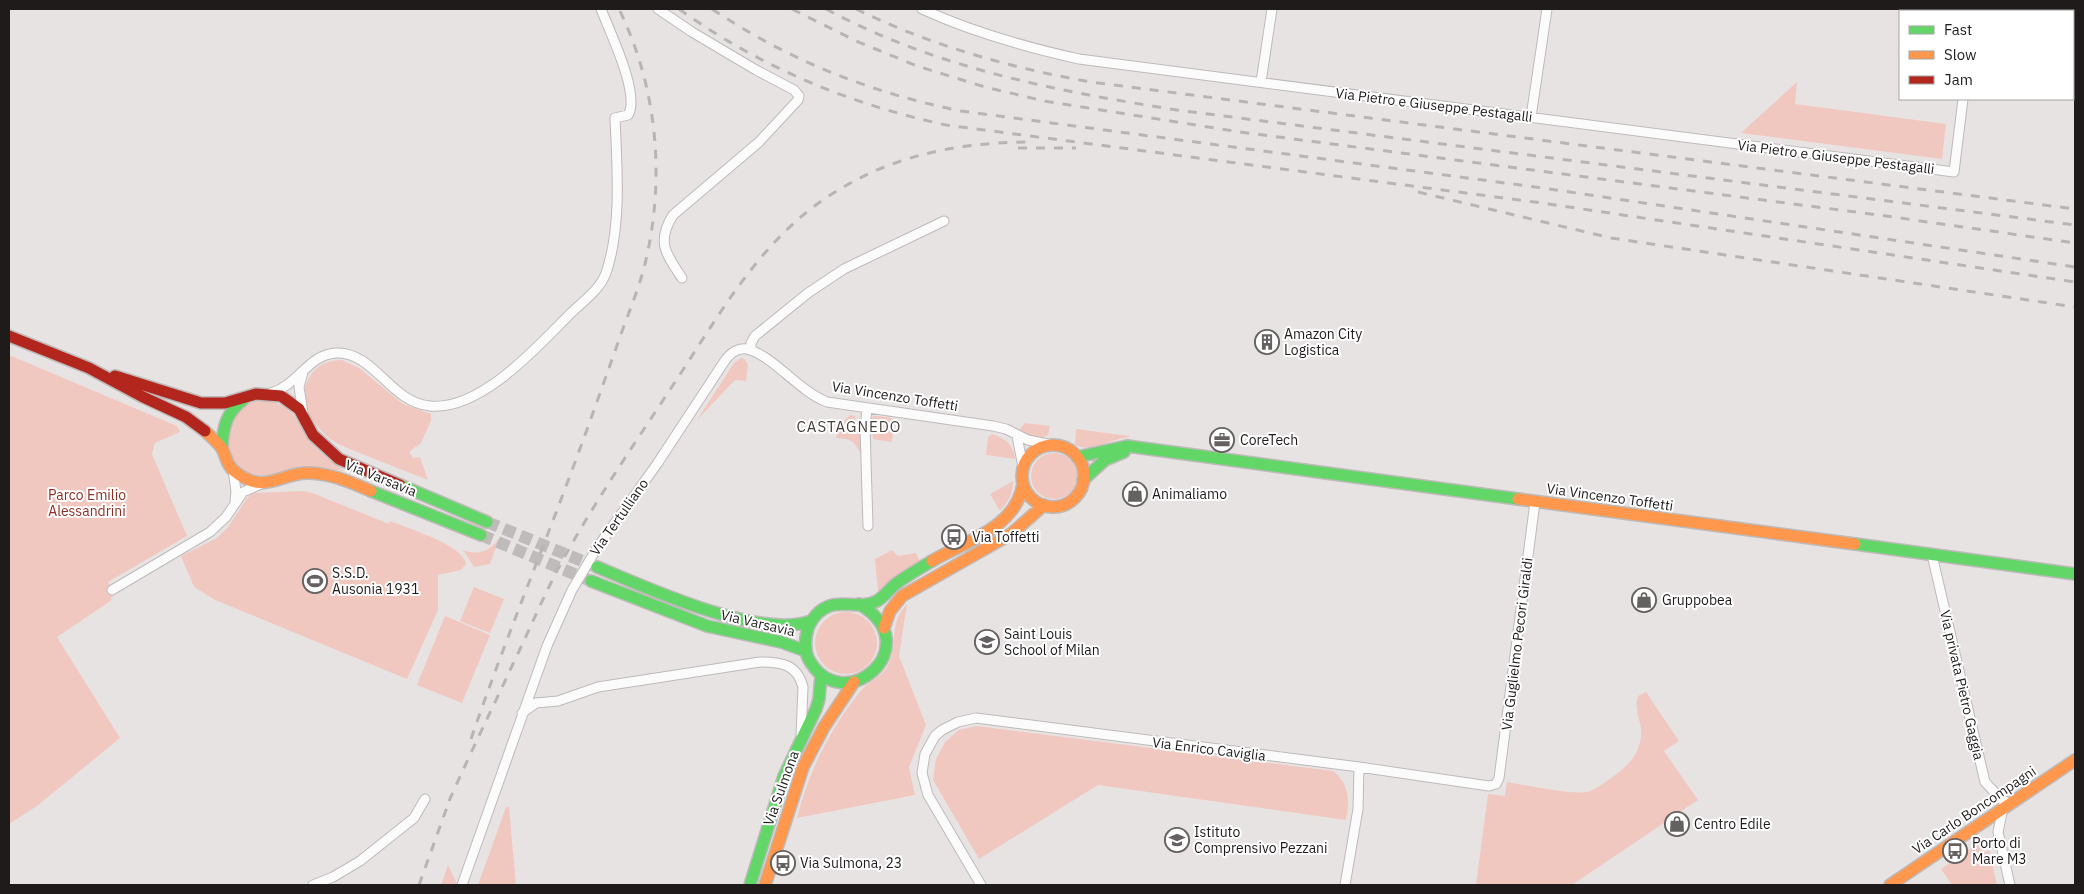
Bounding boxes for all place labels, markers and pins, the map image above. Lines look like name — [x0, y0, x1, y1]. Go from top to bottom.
place label: Amazon City Logistica — [1284, 325, 1362, 359]
building icon: Amazon City Logistica — [1254, 329, 1280, 355]
office icon: CoreTech — [1209, 427, 1235, 453]
place label: CoreTech — [1240, 431, 1298, 449]
shop icon: Animaliamo — [1122, 481, 1148, 507]
place label: Animaliamo — [1152, 485, 1227, 503]
bus stop icon: Via Toffetti — [941, 524, 967, 550]
place label: Via Toffetti — [972, 528, 1040, 546]
place label: S.S.D. Ausonia 1931 — [332, 564, 419, 598]
sports icon: S.S.D. Ausonia 1931 — [302, 568, 328, 594]
shop icon: Gruppobea — [1631, 587, 1657, 613]
place label: Gruppobea — [1662, 591, 1733, 609]
place label: Saint Louis School of Milan — [1004, 625, 1100, 659]
school or university icon: Saint Louis School of Milan — [974, 629, 1000, 655]
shop icon: Centro Edile — [1664, 811, 1690, 837]
place label: Centro Edile — [1694, 815, 1771, 833]
place label: Istituto Comprensivo Pezzani — [1194, 823, 1328, 857]
school or university icon: Istituto Comprensivo Pezzani — [1164, 827, 1190, 853]
place label: Porto di Mare M3 — [1972, 834, 2027, 868]
bus stop icon: Porto di Mare M3 — [1942, 838, 1968, 864]
bus stop icon: Via Sulmona, 23 — [770, 850, 796, 876]
place label: Via Sulmona, 23 — [800, 854, 902, 872]

